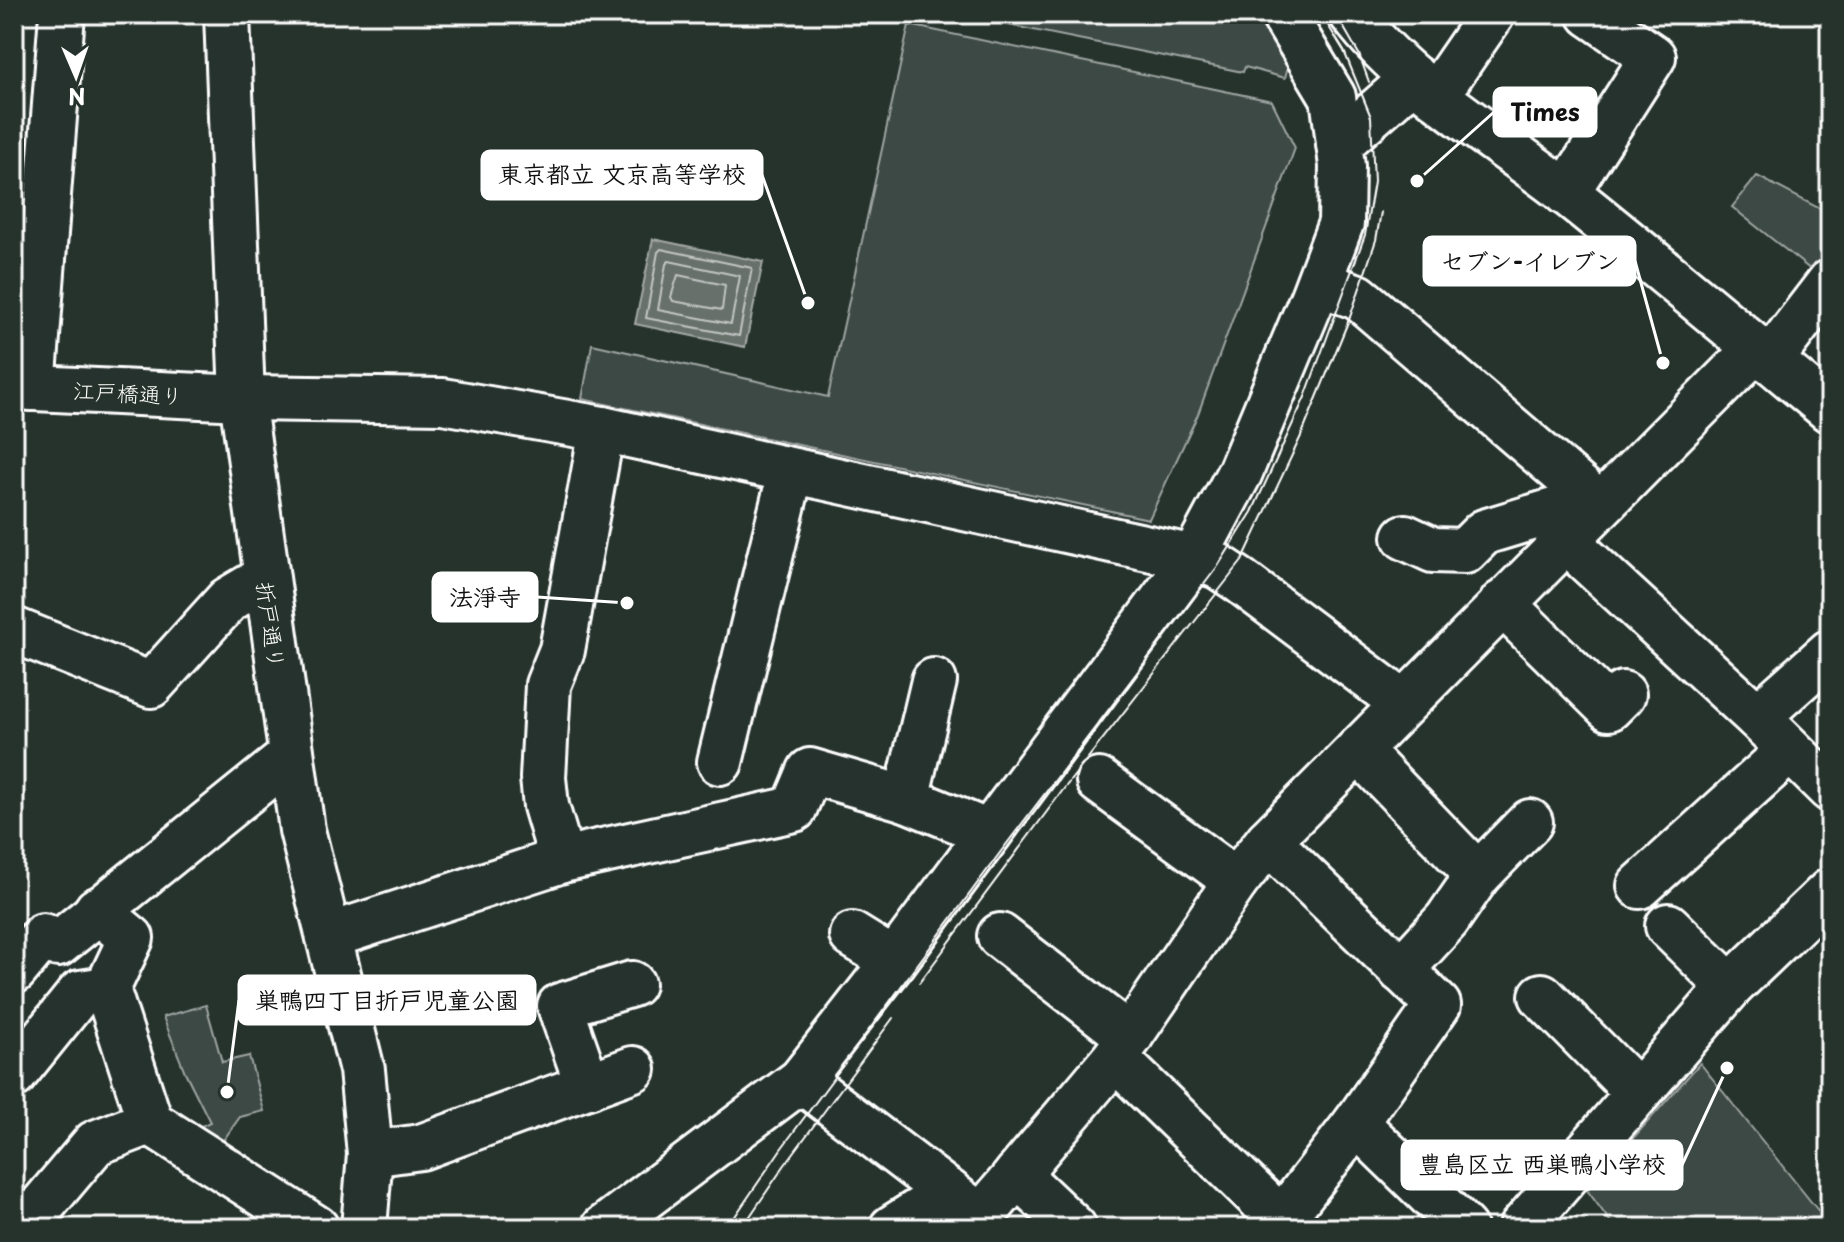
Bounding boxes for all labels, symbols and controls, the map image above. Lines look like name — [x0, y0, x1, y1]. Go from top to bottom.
north arrow — [36, 36, 116, 116]
text: N — [67, 81, 86, 114]
callout: Times — [1494, 88, 1596, 136]
text: Times — [1510, 93, 1580, 129]
callout: 東京都立 文京高等学校 — [482, 151, 762, 199]
text: 東京都立 文京高等学校 — [498, 155, 746, 191]
callout: セブン-イレブン — [1424, 237, 1635, 285]
text: セブン-イレブン — [1440, 242, 1620, 278]
street label: 江戸橋通り — [72, 373, 184, 411]
callout: 法淨寺 — [433, 573, 537, 621]
text: 法淨寺 — [449, 578, 521, 614]
street label: 折戸通り — [250, 579, 294, 671]
callout: 巣鴨四丁目折戸児童公園 — [239, 976, 535, 1024]
text: 巣鴨四丁目折戸児童公園 — [255, 981, 519, 1017]
callout: 豊島区立 西巣鴨小学校 — [1402, 1141, 1682, 1189]
text: 豊島区立 西巣鴨小学校 — [1418, 1145, 1666, 1181]

